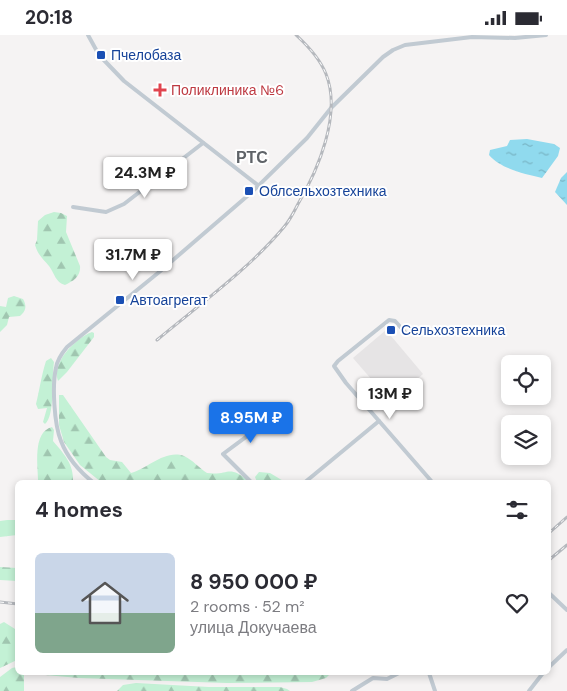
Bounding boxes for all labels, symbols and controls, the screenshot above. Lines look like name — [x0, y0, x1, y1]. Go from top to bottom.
text: 20:18 — [25, 5, 73, 30]
place label: Пчелобаза — [111, 46, 182, 64]
marker: Пчелобаза — [95, 49, 107, 61]
place label: Поликлиника №6 — [171, 81, 284, 99]
marker: Поликлиника №6 — [153, 83, 167, 97]
district label: РТС — [236, 147, 268, 168]
pin: 24.3M ₽ — [99, 156, 191, 199]
text: 24.3M ₽ — [114, 162, 176, 183]
place label: Облсельхозтехника — [259, 182, 387, 200]
marker: Облсельхозтехника — [243, 185, 255, 197]
pin: 31.7M ₽ — [87, 239, 179, 281]
text: 31.7M ₽ — [105, 244, 161, 265]
place label: Автоагрегат — [130, 291, 208, 309]
marker: Автоагрегат — [114, 294, 126, 306]
place label: Сельхозтехника — [401, 321, 506, 339]
marker: Сельхозтехника — [385, 324, 397, 336]
map controls — [501, 355, 551, 465]
button: locate — [501, 355, 551, 405]
pin: 13M ₽ — [355, 377, 425, 420]
text: 13M ₽ — [368, 383, 412, 404]
pin: 8.95M ₽ — [205, 401, 297, 444]
text: 8.95M ₽ — [220, 407, 282, 428]
button: layers — [501, 415, 551, 465]
text: 4 homes — [35, 496, 123, 524]
icon: filters — [503, 496, 531, 524]
text: 8 950 000 ₽ — [190, 568, 317, 596]
icon: home — [75, 573, 135, 633]
icon: heart — [503, 589, 531, 617]
text: 2 rooms · 52 m² — [190, 596, 305, 617]
text: улица Докучаева — [190, 617, 317, 638]

